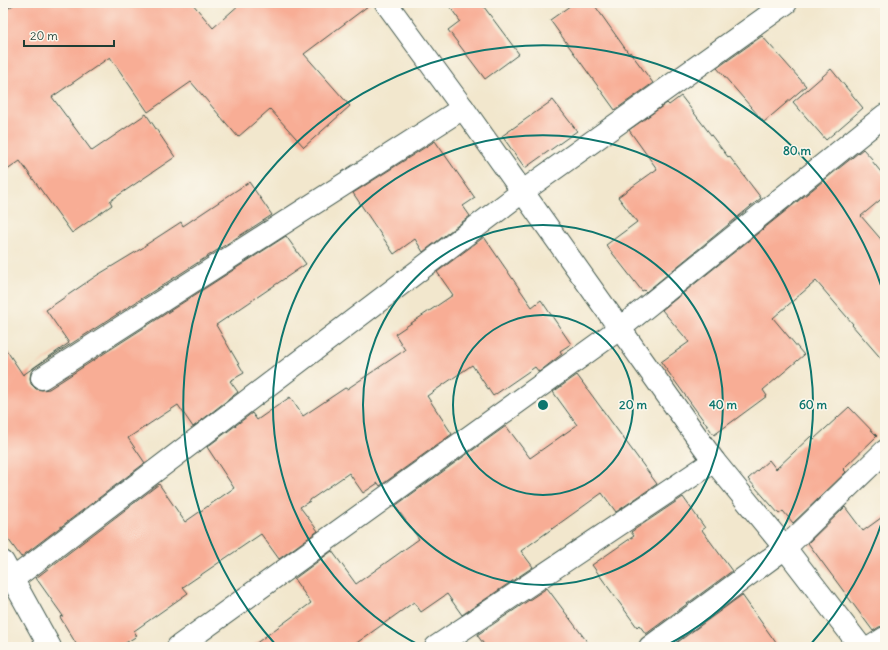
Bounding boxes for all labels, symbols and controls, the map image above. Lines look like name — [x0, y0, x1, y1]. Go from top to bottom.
scale bar — [24, 22, 114, 48]
text: 20 m — [30, 28, 58, 43]
text: 80 m — [783, 143, 812, 158]
text: 20 m — [619, 397, 647, 412]
text: 40 m — [709, 397, 738, 412]
text: 60 m — [799, 397, 828, 412]
centre of rings — [536, 398, 550, 412]

